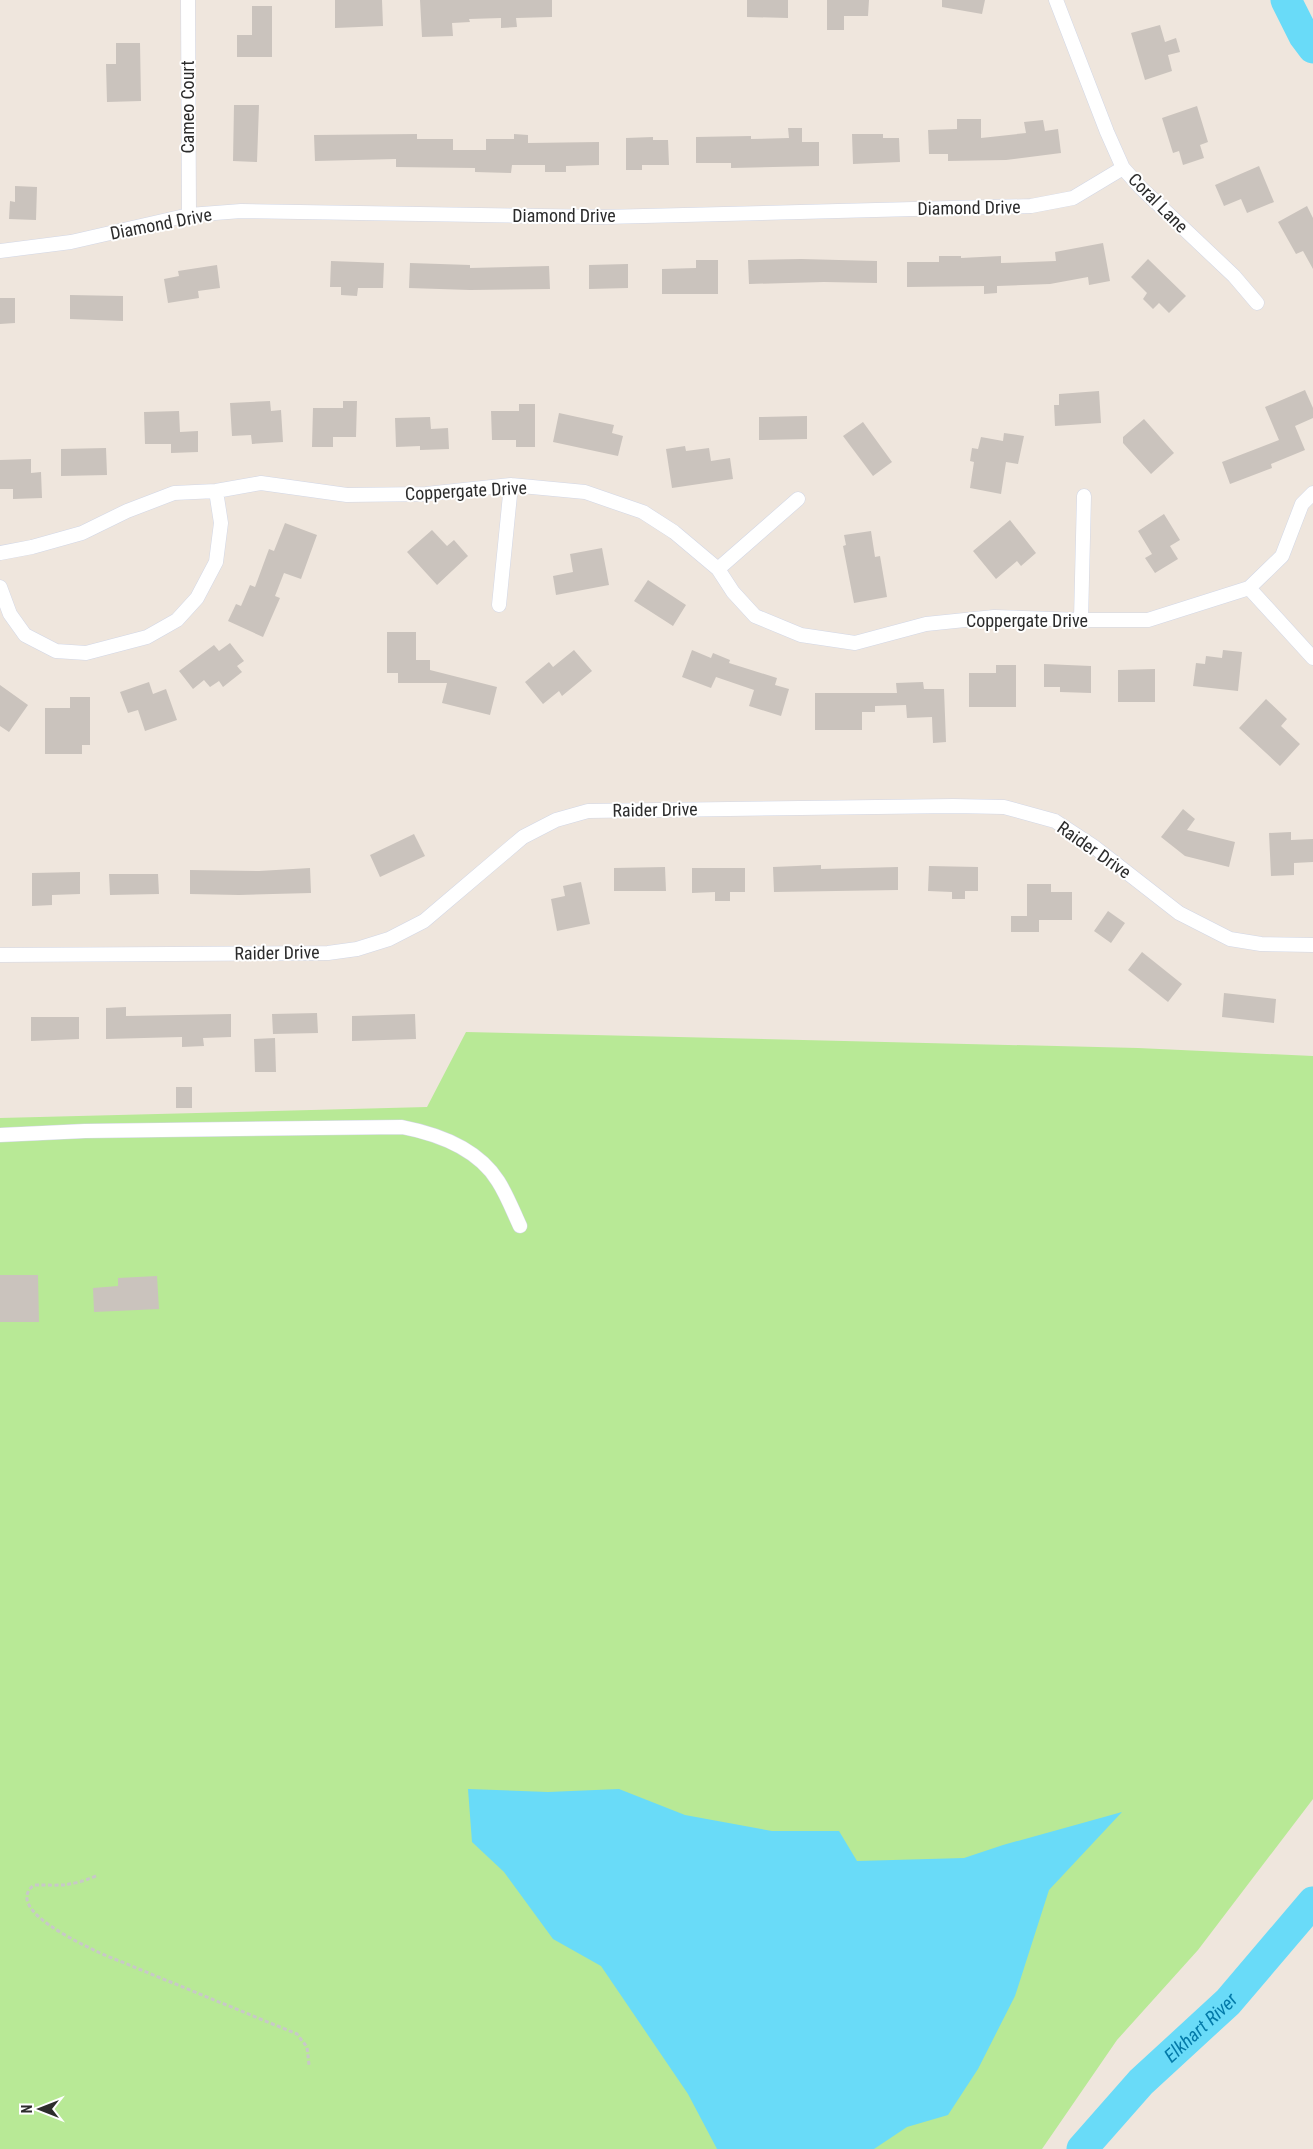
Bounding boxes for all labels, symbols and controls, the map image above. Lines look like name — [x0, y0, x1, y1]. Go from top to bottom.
street label: Cameo Court — [177, 60, 198, 154]
street label: Coral Lane — [1124, 168, 1193, 237]
street label: Diamond Drive — [917, 196, 1021, 219]
street label: Diamond Drive — [108, 203, 214, 244]
street label: Diamond Drive — [512, 205, 616, 226]
street label: Coppergate Drive — [404, 477, 527, 504]
street label: Coppergate Drive — [966, 610, 1088, 631]
street label: Raider Drive — [612, 798, 698, 821]
street label: Raider Drive — [1053, 817, 1135, 883]
street label: Raider Drive — [234, 941, 320, 964]
water label: Elkhart River — [1159, 1988, 1243, 2067]
north arrow — [15, 2084, 65, 2134]
text: N — [19, 2105, 35, 2113]

